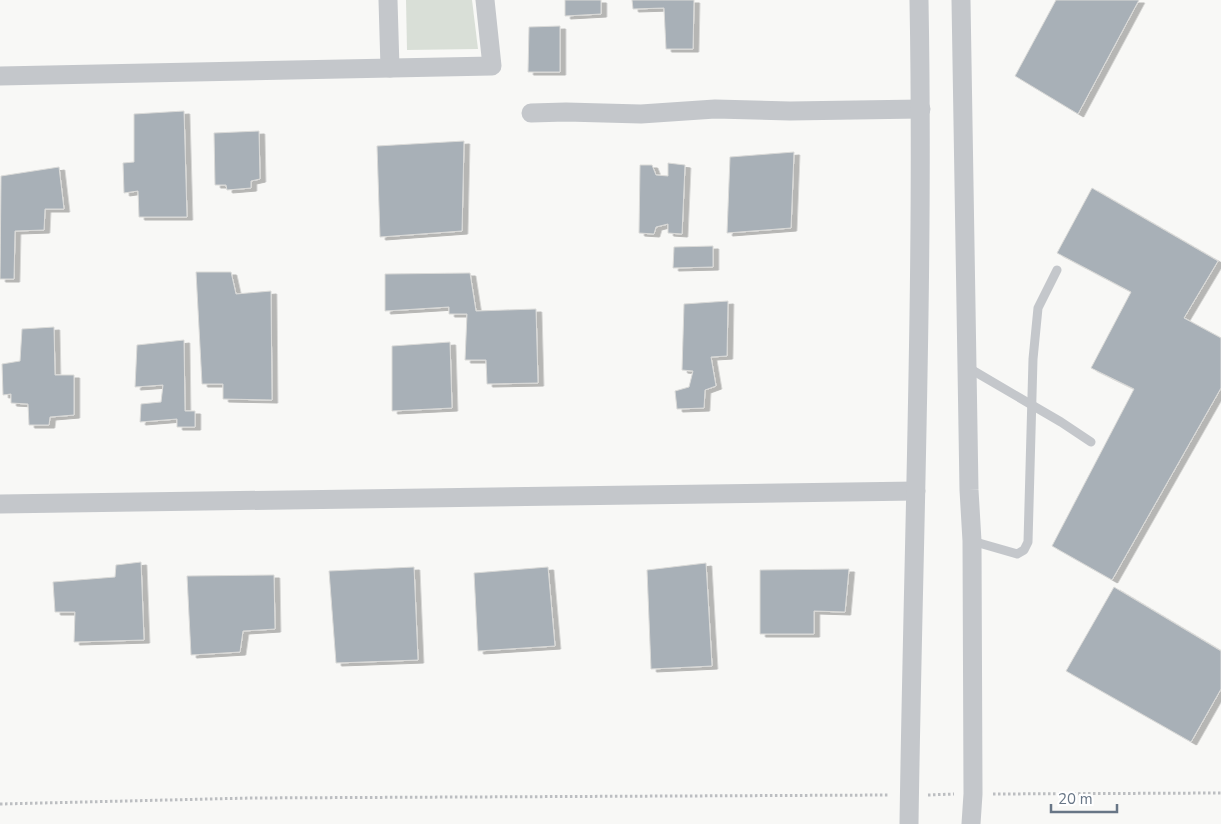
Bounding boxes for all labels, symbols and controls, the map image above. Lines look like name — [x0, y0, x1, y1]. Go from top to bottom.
scale bar — [1051, 782, 1117, 814]
text: 20 m — [1058, 789, 1093, 809]

